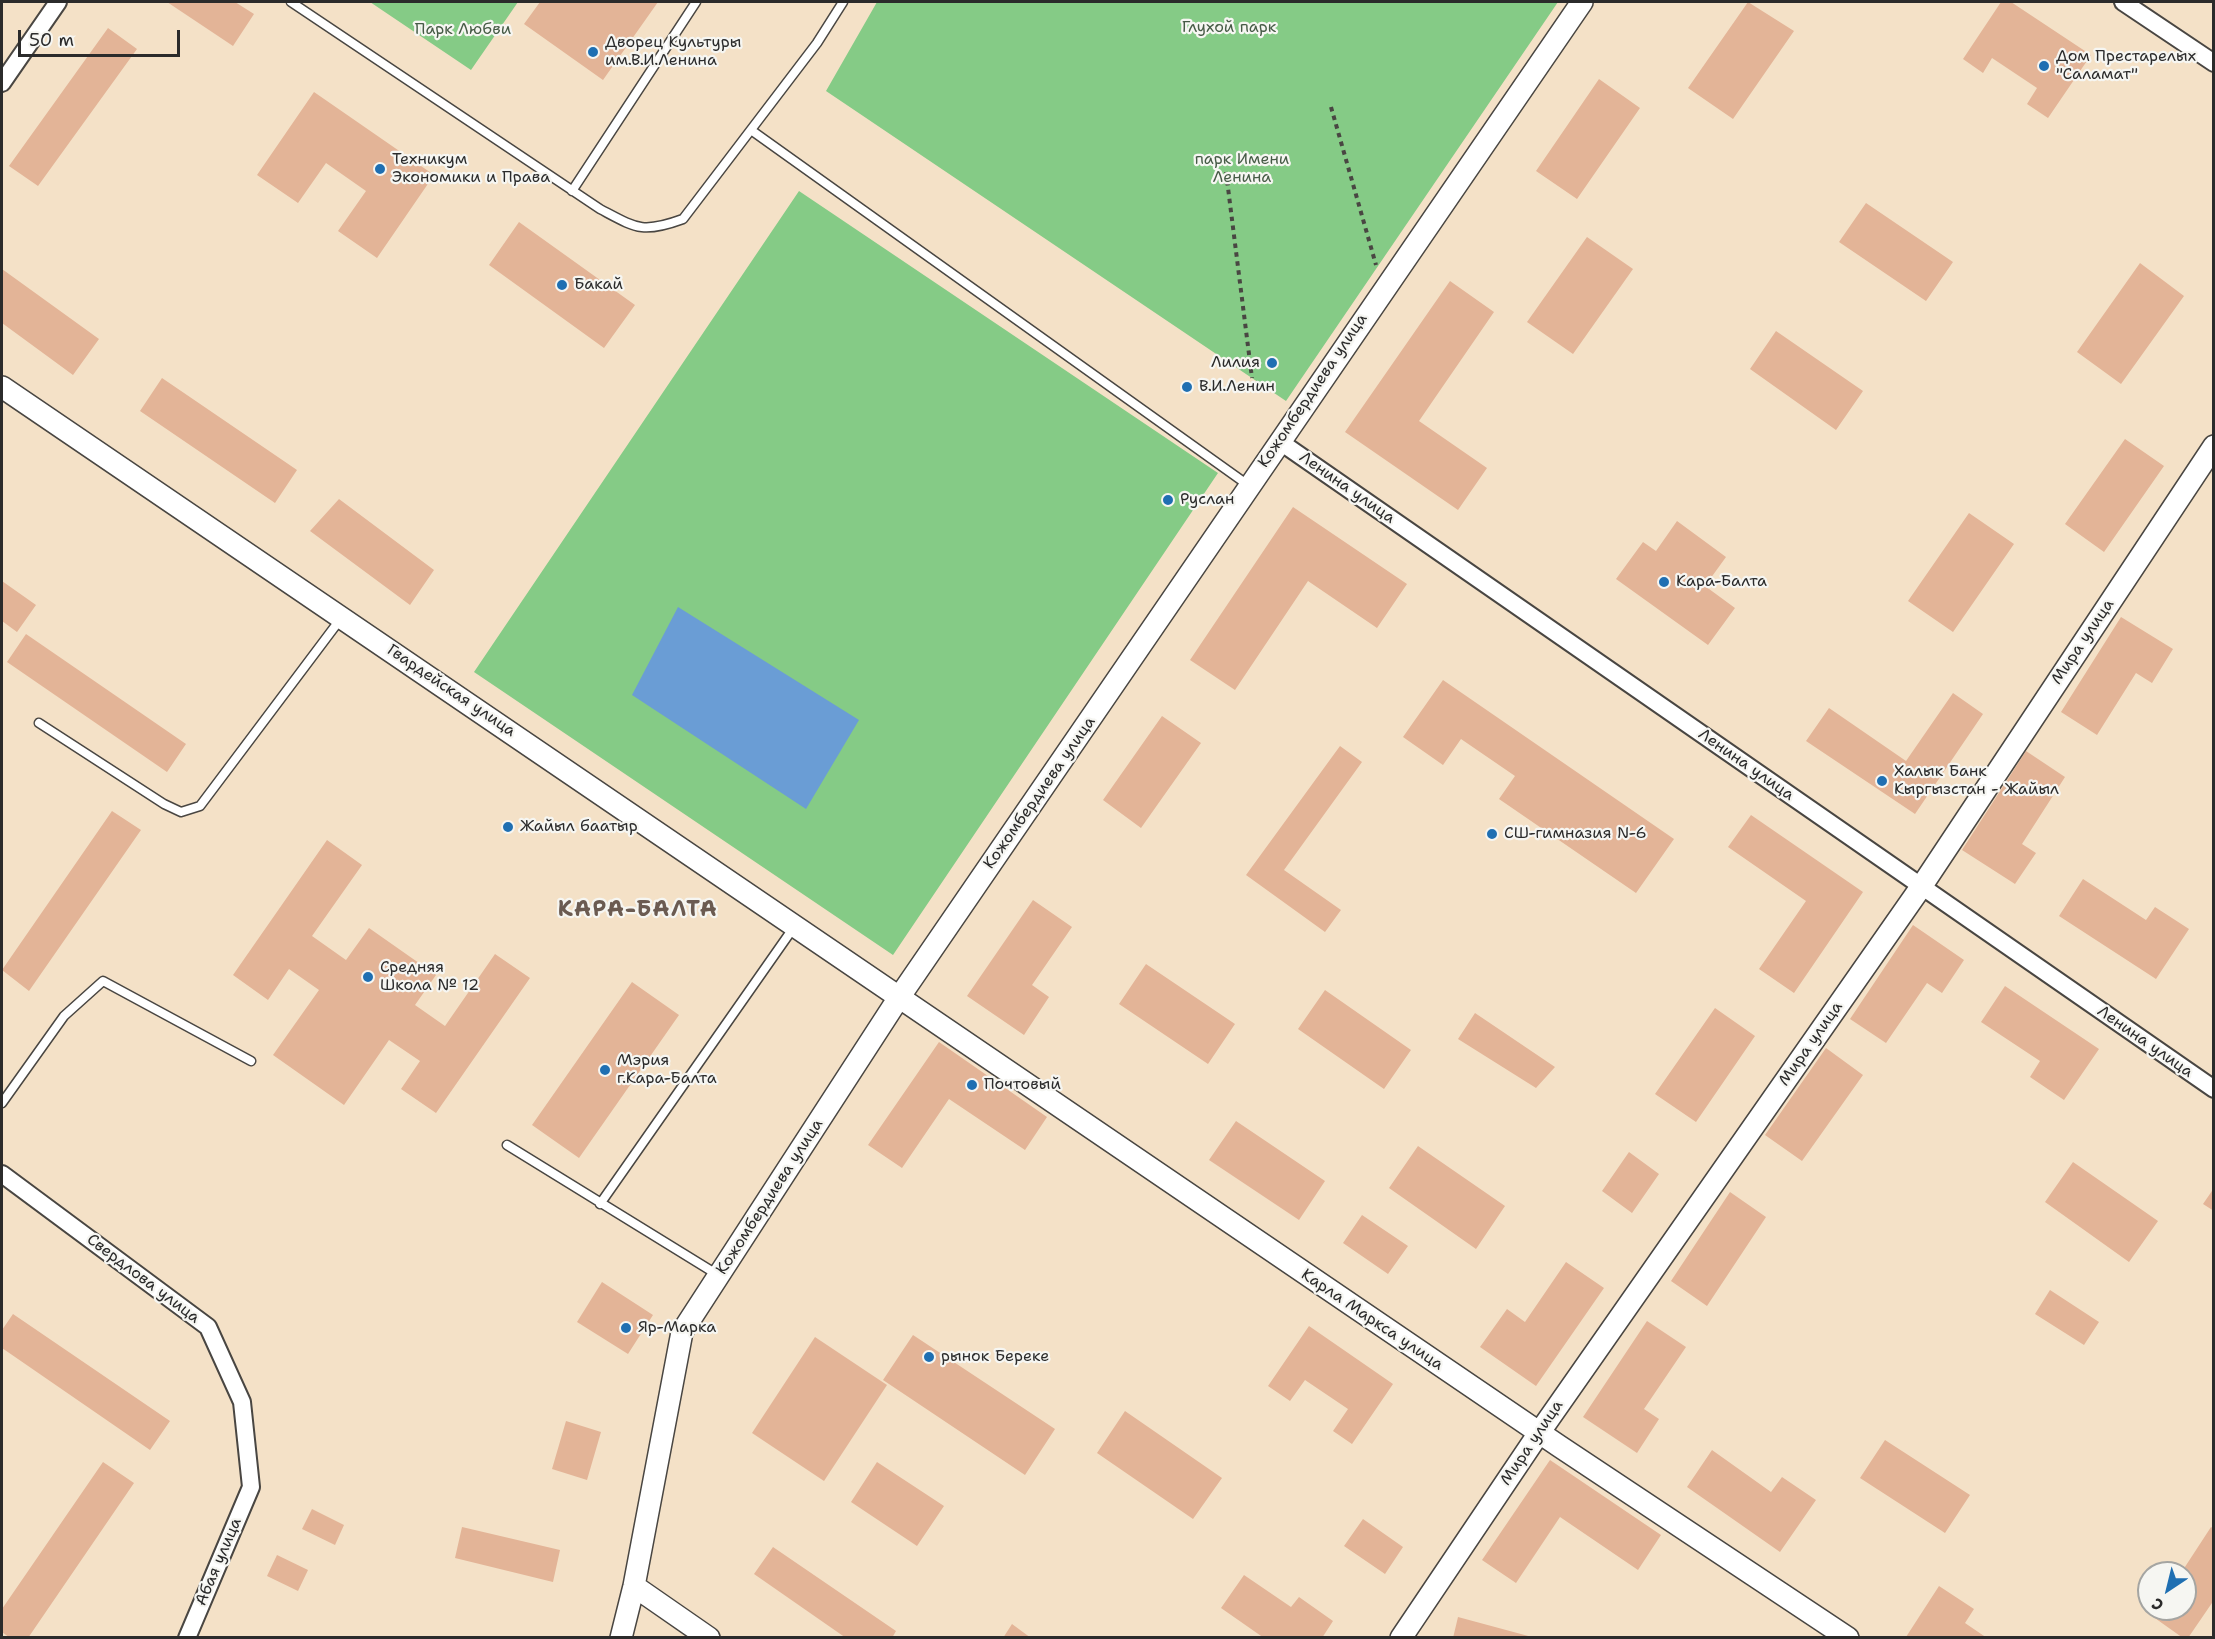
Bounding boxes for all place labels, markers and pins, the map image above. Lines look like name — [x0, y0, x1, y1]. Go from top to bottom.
place label: Дворец Культуры им.В.И.Ленина — [605, 33, 741, 71]
marker: Дворец Культуры им.В.И.Ленина — [586, 45, 600, 59]
place label: Дом Престарелых "Саламат" — [2056, 47, 2196, 85]
marker: Дом Престарелых "Саламат" — [2037, 59, 2051, 73]
place label: Техникум Экономики и Права — [392, 150, 550, 188]
marker: Техникум Экономики и Права — [373, 162, 387, 176]
place label: Бакай — [574, 275, 623, 295]
marker: Бакай — [555, 278, 569, 292]
place label: Лилия — [1211, 353, 1260, 373]
marker: Лилия — [1265, 356, 1279, 370]
place label: В.И.Ленин — [1199, 377, 1275, 397]
marker: В.И.Ленин — [1180, 380, 1194, 394]
place label: Руслан — [1180, 490, 1234, 510]
marker: Руслан — [1161, 493, 1175, 507]
place label: Кара-Балта — [1676, 572, 1767, 592]
marker: Кара-Балта — [1657, 575, 1671, 589]
place label: Халык Банк Кыргызстан - Жайыл — [1894, 762, 2059, 800]
marker: Халык Банк Кыргызстан - Жайыл — [1875, 774, 1889, 788]
place label: Жайыл баатыр — [520, 817, 638, 837]
marker: Жайыл баатыр — [501, 820, 515, 834]
place label: СШ-гимназия N-6 — [1504, 824, 1647, 844]
marker: СШ-гимназия N-6 — [1485, 827, 1499, 841]
place label: Средняя Школа № 12 — [380, 958, 479, 996]
marker: Средняя Школа № 12 — [361, 970, 375, 984]
place label: Мэрия г.Кара-Балта — [617, 1051, 717, 1089]
marker: Мэрия г.Кара-Балта — [598, 1063, 612, 1077]
place label: Почтовый — [984, 1075, 1061, 1095]
marker: Почтовый — [965, 1078, 979, 1092]
place label: Яр-Марка — [638, 1318, 716, 1338]
marker: Яр-Марка — [619, 1321, 633, 1335]
place label: рынок Береке — [941, 1347, 1049, 1367]
marker: рынок Береке — [922, 1350, 936, 1364]

